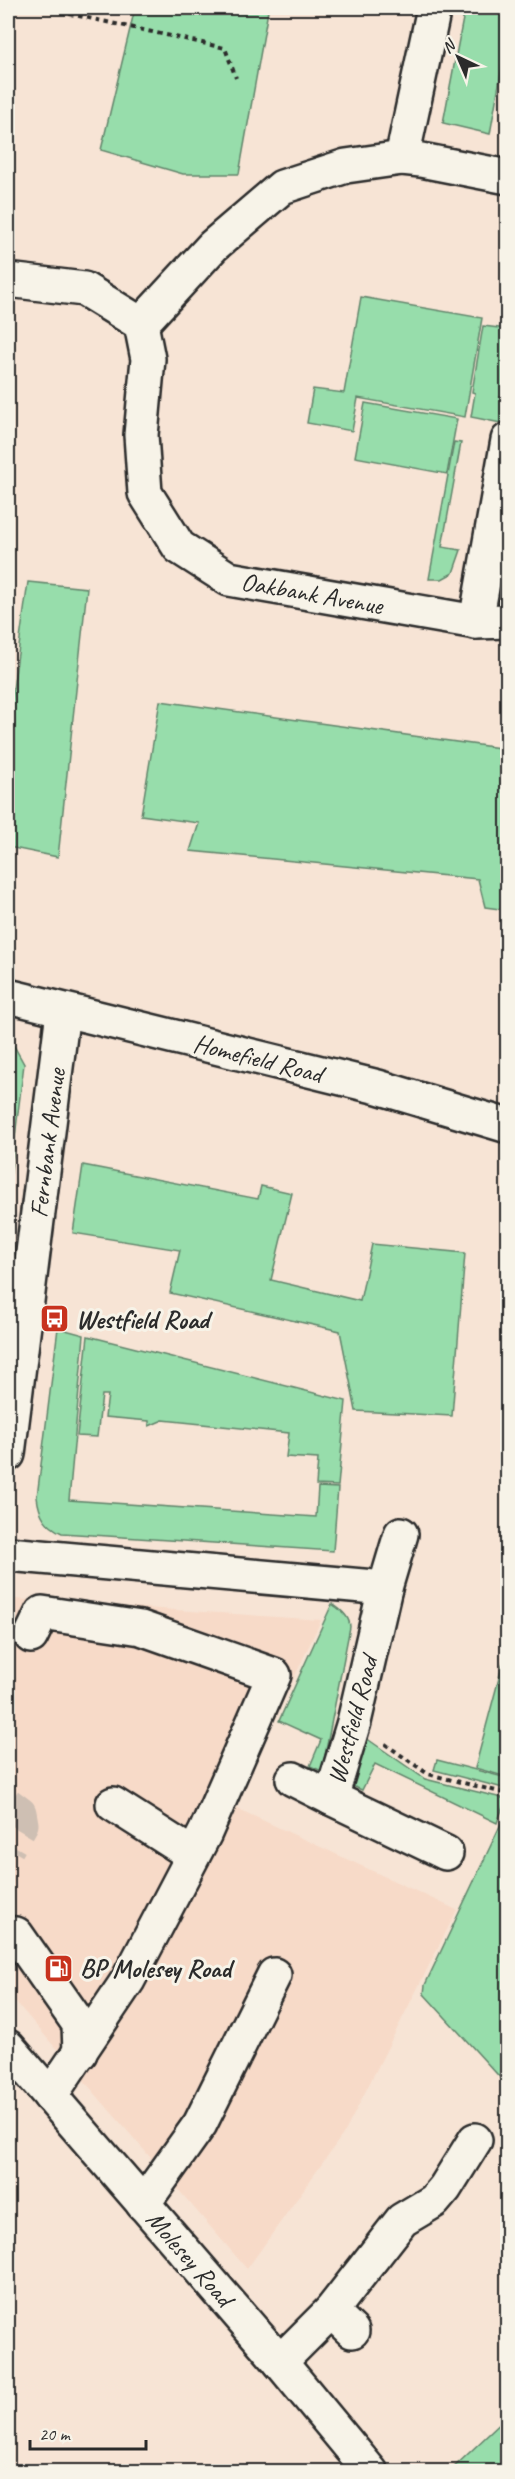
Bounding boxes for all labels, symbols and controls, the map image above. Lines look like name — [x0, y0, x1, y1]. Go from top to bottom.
north arrow — [428, 27, 488, 87]
text: N — [438, 34, 461, 58]
street label: Oakbank Avenue — [239, 565, 387, 622]
street label: Homefield Road — [190, 1027, 329, 1091]
street label: Fernbank Avenue — [22, 1065, 73, 1219]
bus stop icon: Westfield Road — [39, 1303, 71, 1335]
place label: Westfield Road — [76, 1303, 213, 1336]
street label: Westfield Road — [320, 1649, 386, 1788]
fuel station icon: BP Molesey Road — [43, 1952, 75, 1984]
place label: BP Molesey Road — [80, 1952, 235, 1985]
street label: Molesey Road — [139, 2203, 243, 2316]
scale bar — [30, 2413, 146, 2451]
text: 20 m — [39, 2423, 72, 2445]

